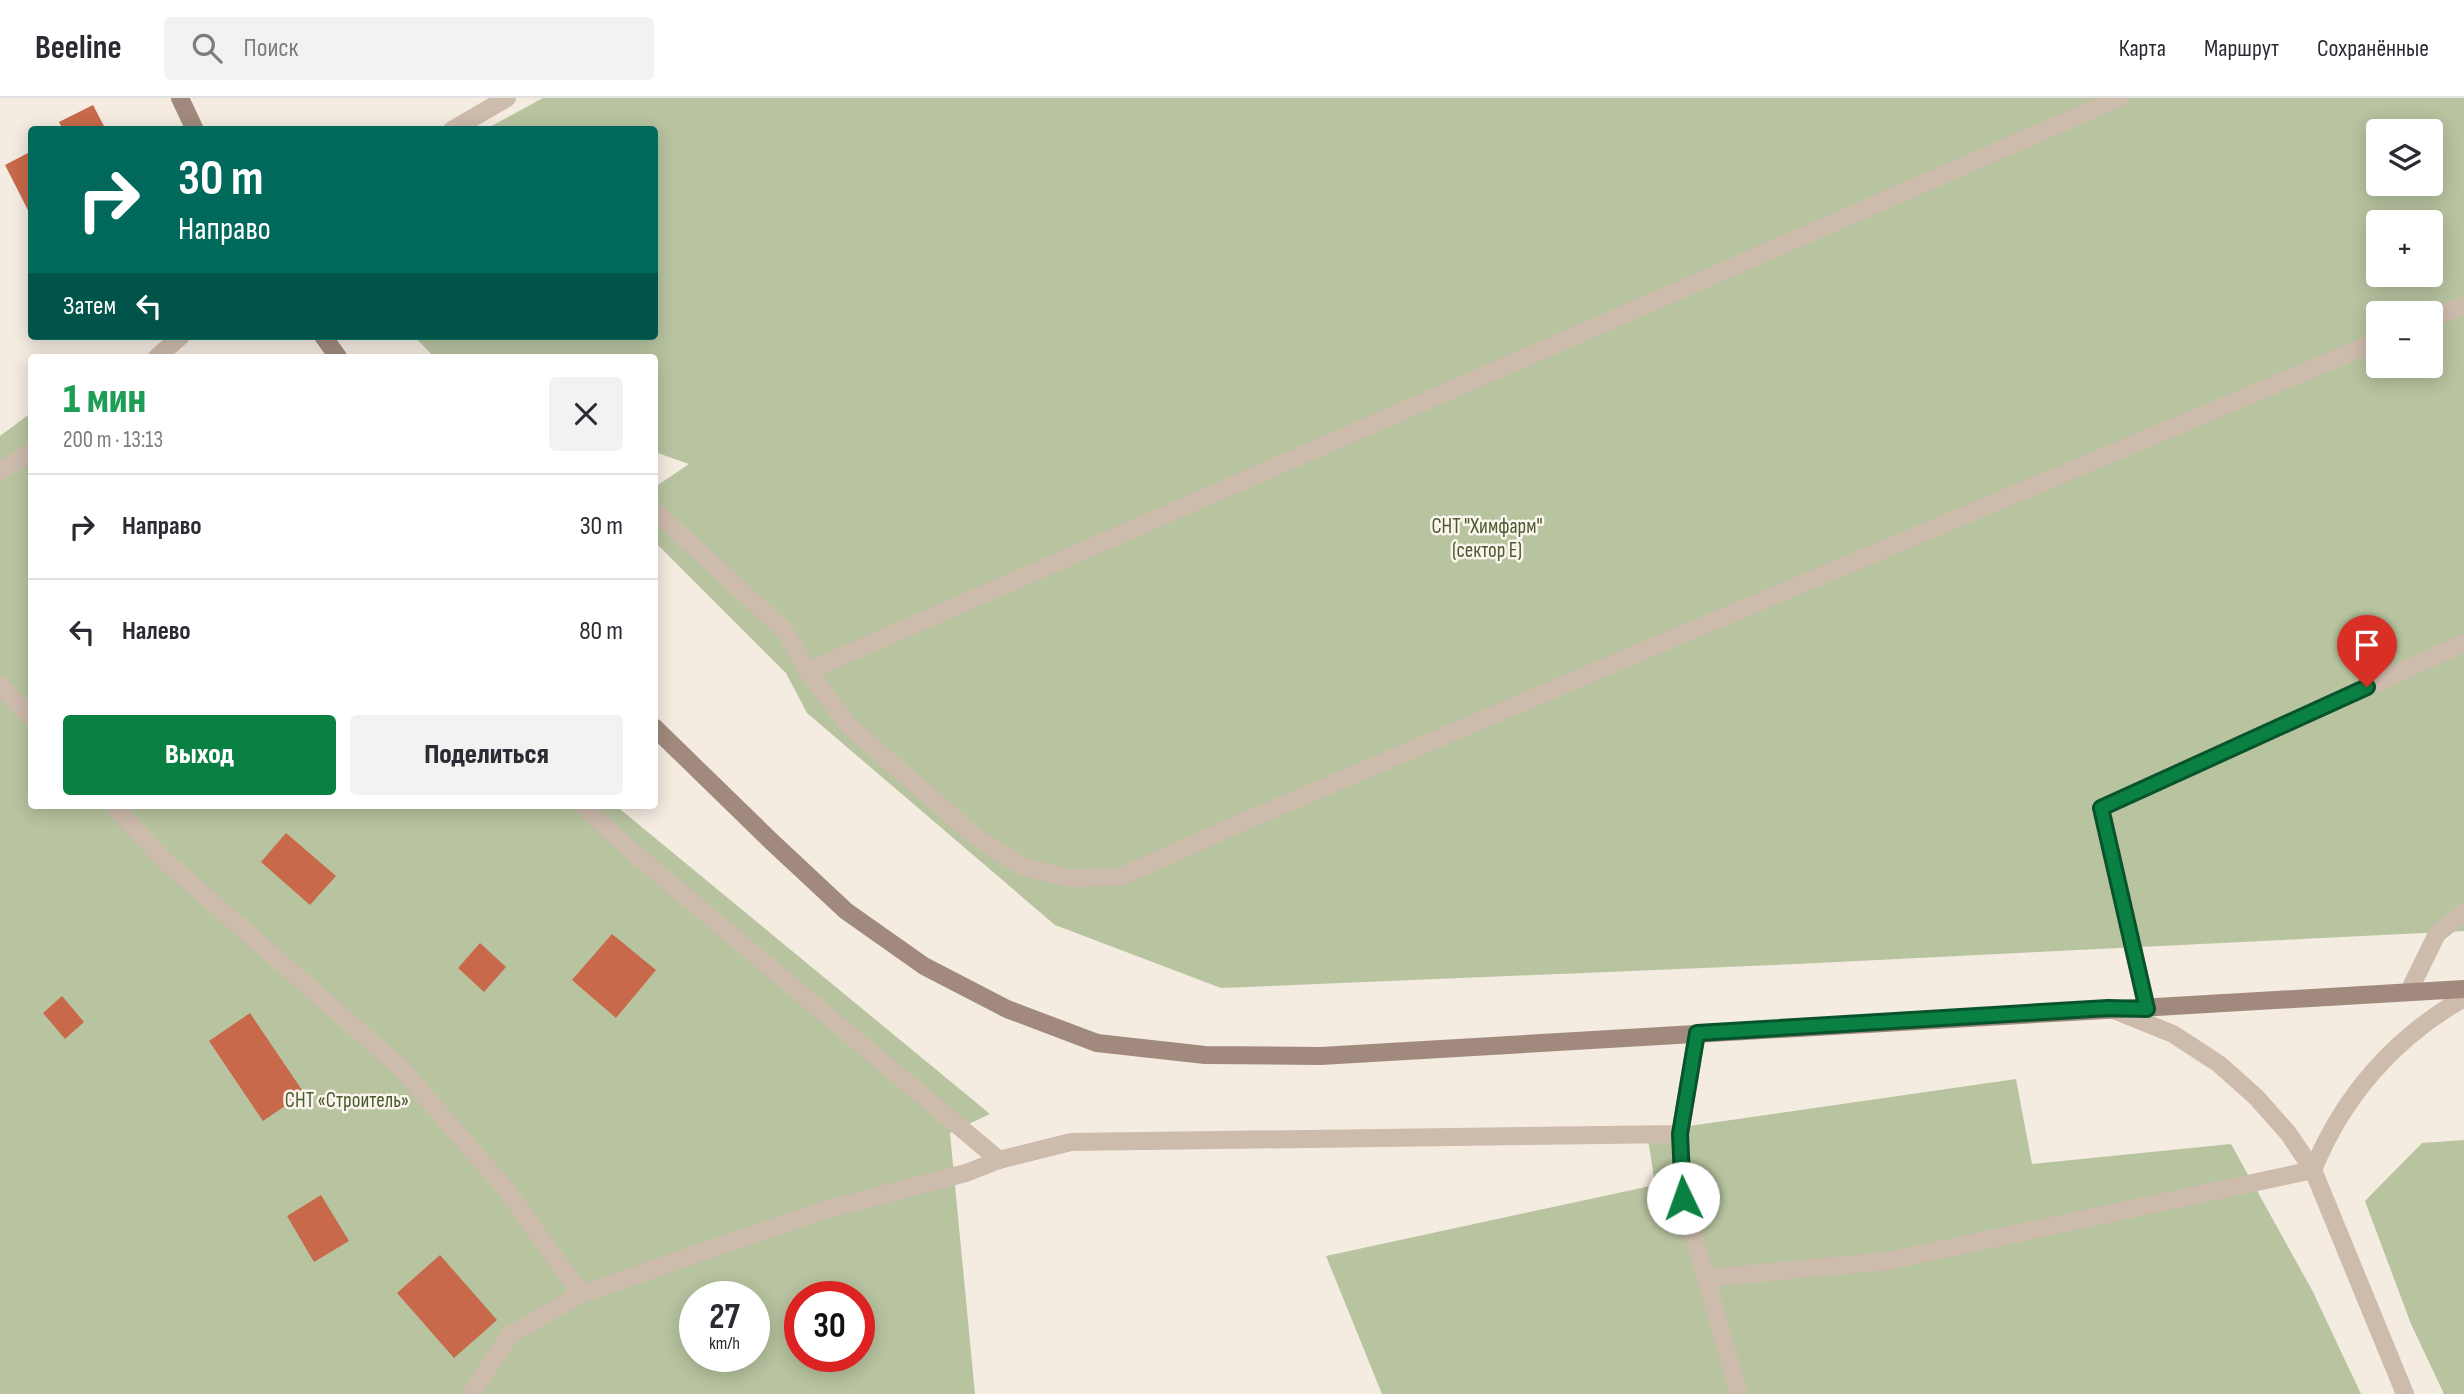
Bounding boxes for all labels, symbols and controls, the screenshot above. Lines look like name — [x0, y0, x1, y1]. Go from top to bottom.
search box — [164, 17, 654, 80]
text: Beeline — [35, 28, 122, 68]
icon: search — [188, 29, 226, 67]
text: Поиск — [244, 33, 298, 64]
text: Карта — [2119, 34, 2166, 63]
text: Маршрут — [2204, 34, 2279, 63]
text: Сохранённые — [2317, 34, 2429, 63]
map controls — [2366, 119, 2443, 378]
button: layers — [2366, 119, 2443, 196]
text: 30 m — [178, 150, 263, 209]
icon: right — [63, 154, 154, 245]
text: Направо — [178, 210, 271, 249]
button: + — [2366, 210, 2443, 287]
icon: left — [130, 287, 168, 325]
text: Затем — [63, 291, 116, 322]
button: − — [2366, 301, 2443, 378]
text: 1 мин — [63, 374, 146, 425]
button: close — [549, 377, 623, 451]
text: 200 m · 13:13 — [63, 426, 163, 454]
icon: right — [63, 508, 101, 546]
text: Направо — [122, 511, 201, 542]
text: 30 m — [580, 511, 623, 542]
park label: СНТ "Химфарм" (сектор Е) — [1431, 514, 1543, 563]
icon: left — [63, 613, 101, 651]
pin — [2337, 615, 2397, 687]
text: Налево — [122, 616, 191, 647]
text: 80 m — [579, 616, 623, 647]
icon: arrive — [2348, 626, 2386, 664]
button: Выход — [63, 715, 336, 795]
button: Поделиться — [350, 715, 623, 795]
park label: СНТ «Строитель» — [285, 1088, 409, 1113]
position arrow — [1646, 1161, 1720, 1235]
speed limit sign: 30 — [784, 1281, 875, 1372]
text: 27 — [709, 1296, 740, 1339]
text: km/h — [709, 1333, 740, 1354]

